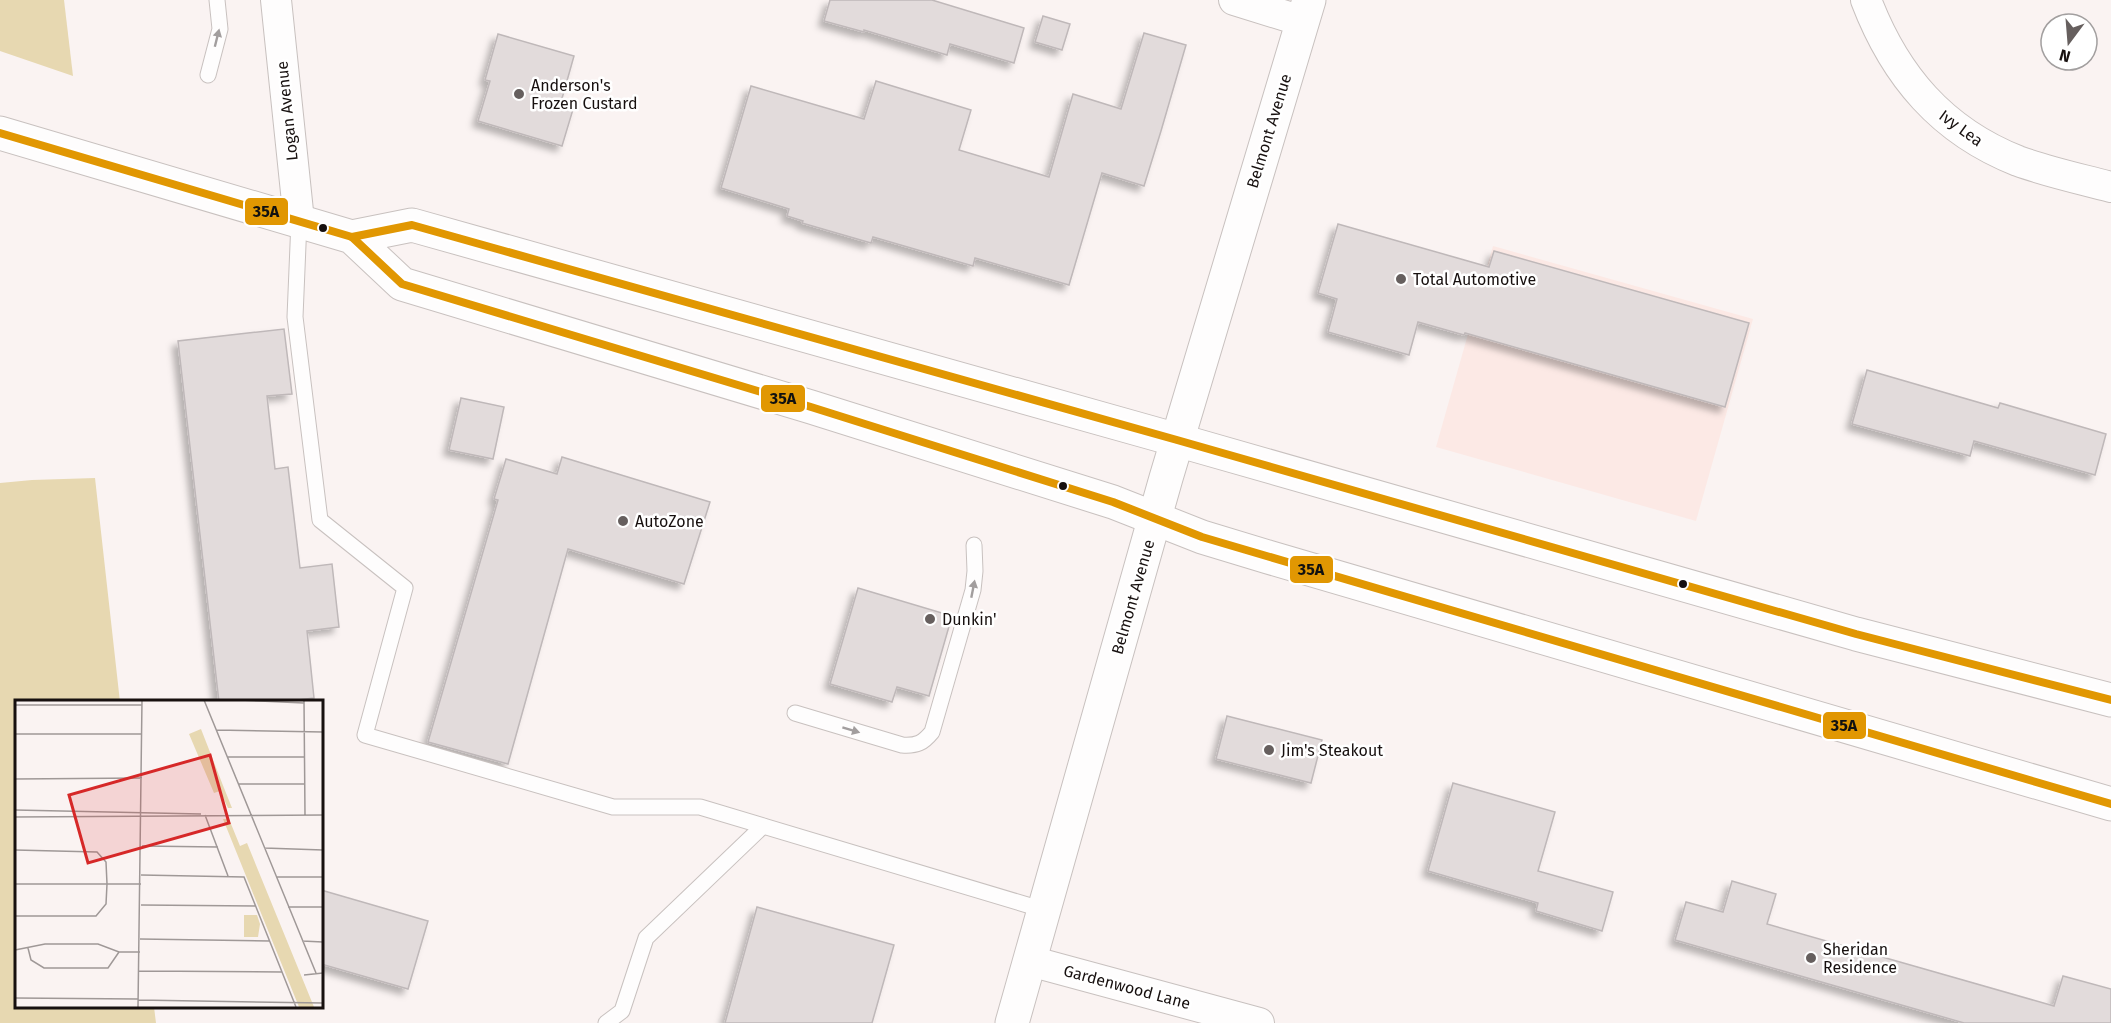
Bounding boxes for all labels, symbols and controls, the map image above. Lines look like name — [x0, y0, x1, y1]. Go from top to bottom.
north arrow — [2039, 12, 2099, 72]
one-way arrow — [213, 29, 223, 47]
text: N — [2057, 45, 2073, 67]
street label: Logan Avenue — [272, 60, 302, 162]
street label: Belmont Avenue — [1243, 71, 1295, 191]
place label: Anderson's Frozen Custard — [531, 76, 638, 113]
marker: Anderson's Frozen Custard — [512, 87, 526, 101]
street label: Ivy Lea — [1935, 106, 1987, 150]
line badge: 35A — [244, 197, 289, 226]
text: 35A — [252, 202, 280, 221]
unlabelled marker — [317, 222, 329, 234]
place label: Total Automotive — [1413, 270, 1536, 289]
marker: Total Automotive — [1394, 272, 1408, 286]
line badge: 35A — [760, 384, 806, 413]
text: 35A — [769, 389, 797, 408]
unlabelled marker — [1057, 480, 1069, 492]
place label: AutoZone — [635, 512, 704, 531]
marker: AutoZone — [616, 514, 630, 528]
street label: Belmont Avenue — [1108, 537, 1158, 657]
line badge: 35A — [1289, 555, 1334, 584]
text: 35A — [1297, 560, 1325, 579]
unlabelled marker — [1677, 578, 1689, 590]
one-way arrow — [969, 579, 978, 598]
place label: Dunkin' — [942, 610, 996, 629]
marker: Dunkin' — [923, 612, 937, 626]
inset map — [15, 700, 322, 1008]
line badge: 35A — [1822, 711, 1867, 740]
text: 35A — [1830, 716, 1858, 735]
one-way arrow — [843, 726, 861, 735]
place label: Jim's Steakout — [1281, 741, 1383, 760]
marker: Jim's Steakout — [1262, 743, 1276, 757]
place label: Sheridan Residence — [1823, 940, 1897, 977]
marker: Sheridan Residence — [1804, 951, 1818, 965]
street label: Gardenwood Lane — [1061, 961, 1193, 1013]

